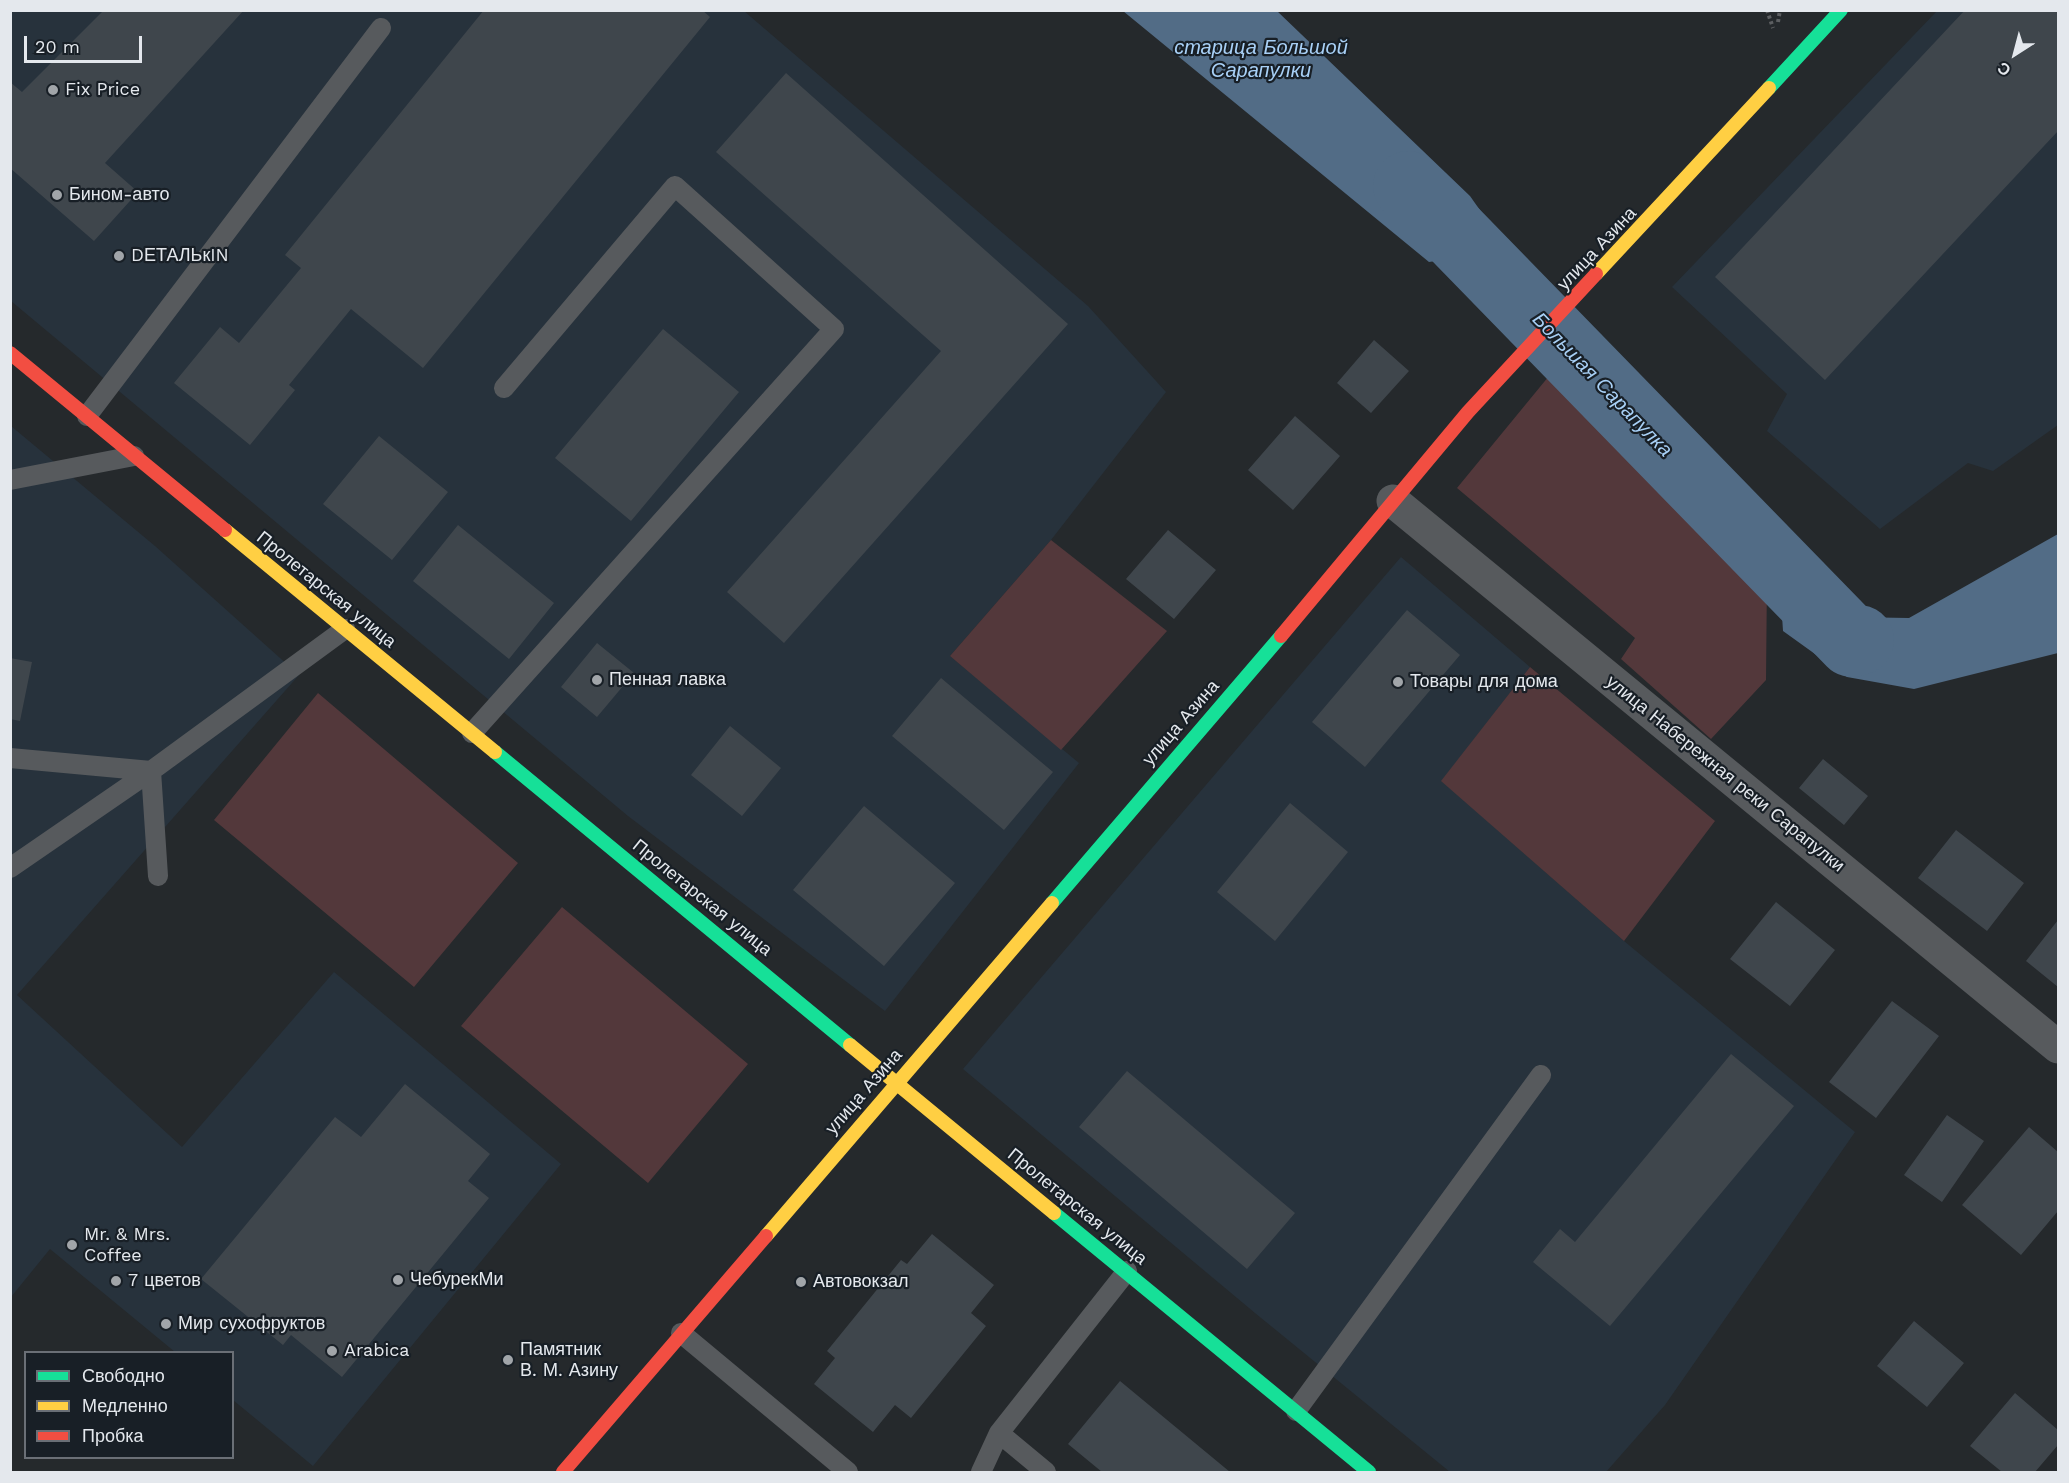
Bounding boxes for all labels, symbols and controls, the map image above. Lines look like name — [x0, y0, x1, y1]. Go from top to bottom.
scale bar — [27, 24, 146, 62]
north arrow — [1985, 24, 2045, 84]
text: 20 m — [35, 36, 80, 57]
water label: старица Большой Сарапулки — [1174, 36, 1348, 83]
text: С — [1994, 58, 2014, 80]
place label: Fix Price — [65, 79, 140, 101]
marker: Fix Price — [46, 83, 60, 97]
place label: Бином-авто — [69, 184, 170, 206]
marker: Бином-авто — [50, 188, 64, 202]
street label: улица Азина — [1553, 203, 1641, 295]
place label: DЕТАЛЬкIN — [131, 245, 229, 267]
marker: DЕТАЛЬкIN — [112, 249, 126, 263]
water label: Большая Сарапулка — [1527, 308, 1677, 462]
street label: Пролетарская улица — [252, 527, 400, 653]
place label: Пенная лавка — [609, 669, 726, 691]
place label: Товары для дома — [1410, 671, 1558, 693]
street label: улица Набережная реки Сарапулки — [1601, 671, 1849, 877]
marker: Пенная лавка — [590, 673, 604, 687]
marker: Товары для дома — [1391, 675, 1405, 689]
street label: улица Азина — [1138, 676, 1224, 770]
street label: Пролетарская улица — [628, 835, 776, 961]
street label: улица Азина — [821, 1045, 907, 1139]
street label: Пролетарская улица — [1003, 1144, 1151, 1270]
place label: Mr. & Mrs. Coffee — [84, 1224, 170, 1266]
marker: Mr. & Mrs. Coffee — [65, 1238, 79, 1252]
place label: ЧебурекМи — [410, 1269, 503, 1291]
place label: 7 цветов — [128, 1270, 201, 1292]
place label: Автовокзал — [813, 1271, 908, 1293]
marker: ЧебурекМи — [391, 1273, 405, 1287]
marker: 7 цветов — [109, 1274, 123, 1288]
marker: Автовокзал — [794, 1275, 808, 1289]
place label: Мир сухофруктов — [178, 1313, 325, 1335]
marker: Мир сухофруктов — [159, 1317, 173, 1331]
place label: Памятник В. М. Азину — [520, 1339, 618, 1382]
place label: Arabica — [344, 1340, 410, 1362]
marker: Arabica — [325, 1344, 339, 1358]
legend — [24, 1351, 234, 1459]
marker: Памятник В. М. Азину — [501, 1353, 515, 1367]
text: Свободно — [82, 1365, 165, 1386]
text: Медленно — [82, 1395, 168, 1416]
text: Пробка — [82, 1425, 144, 1446]

